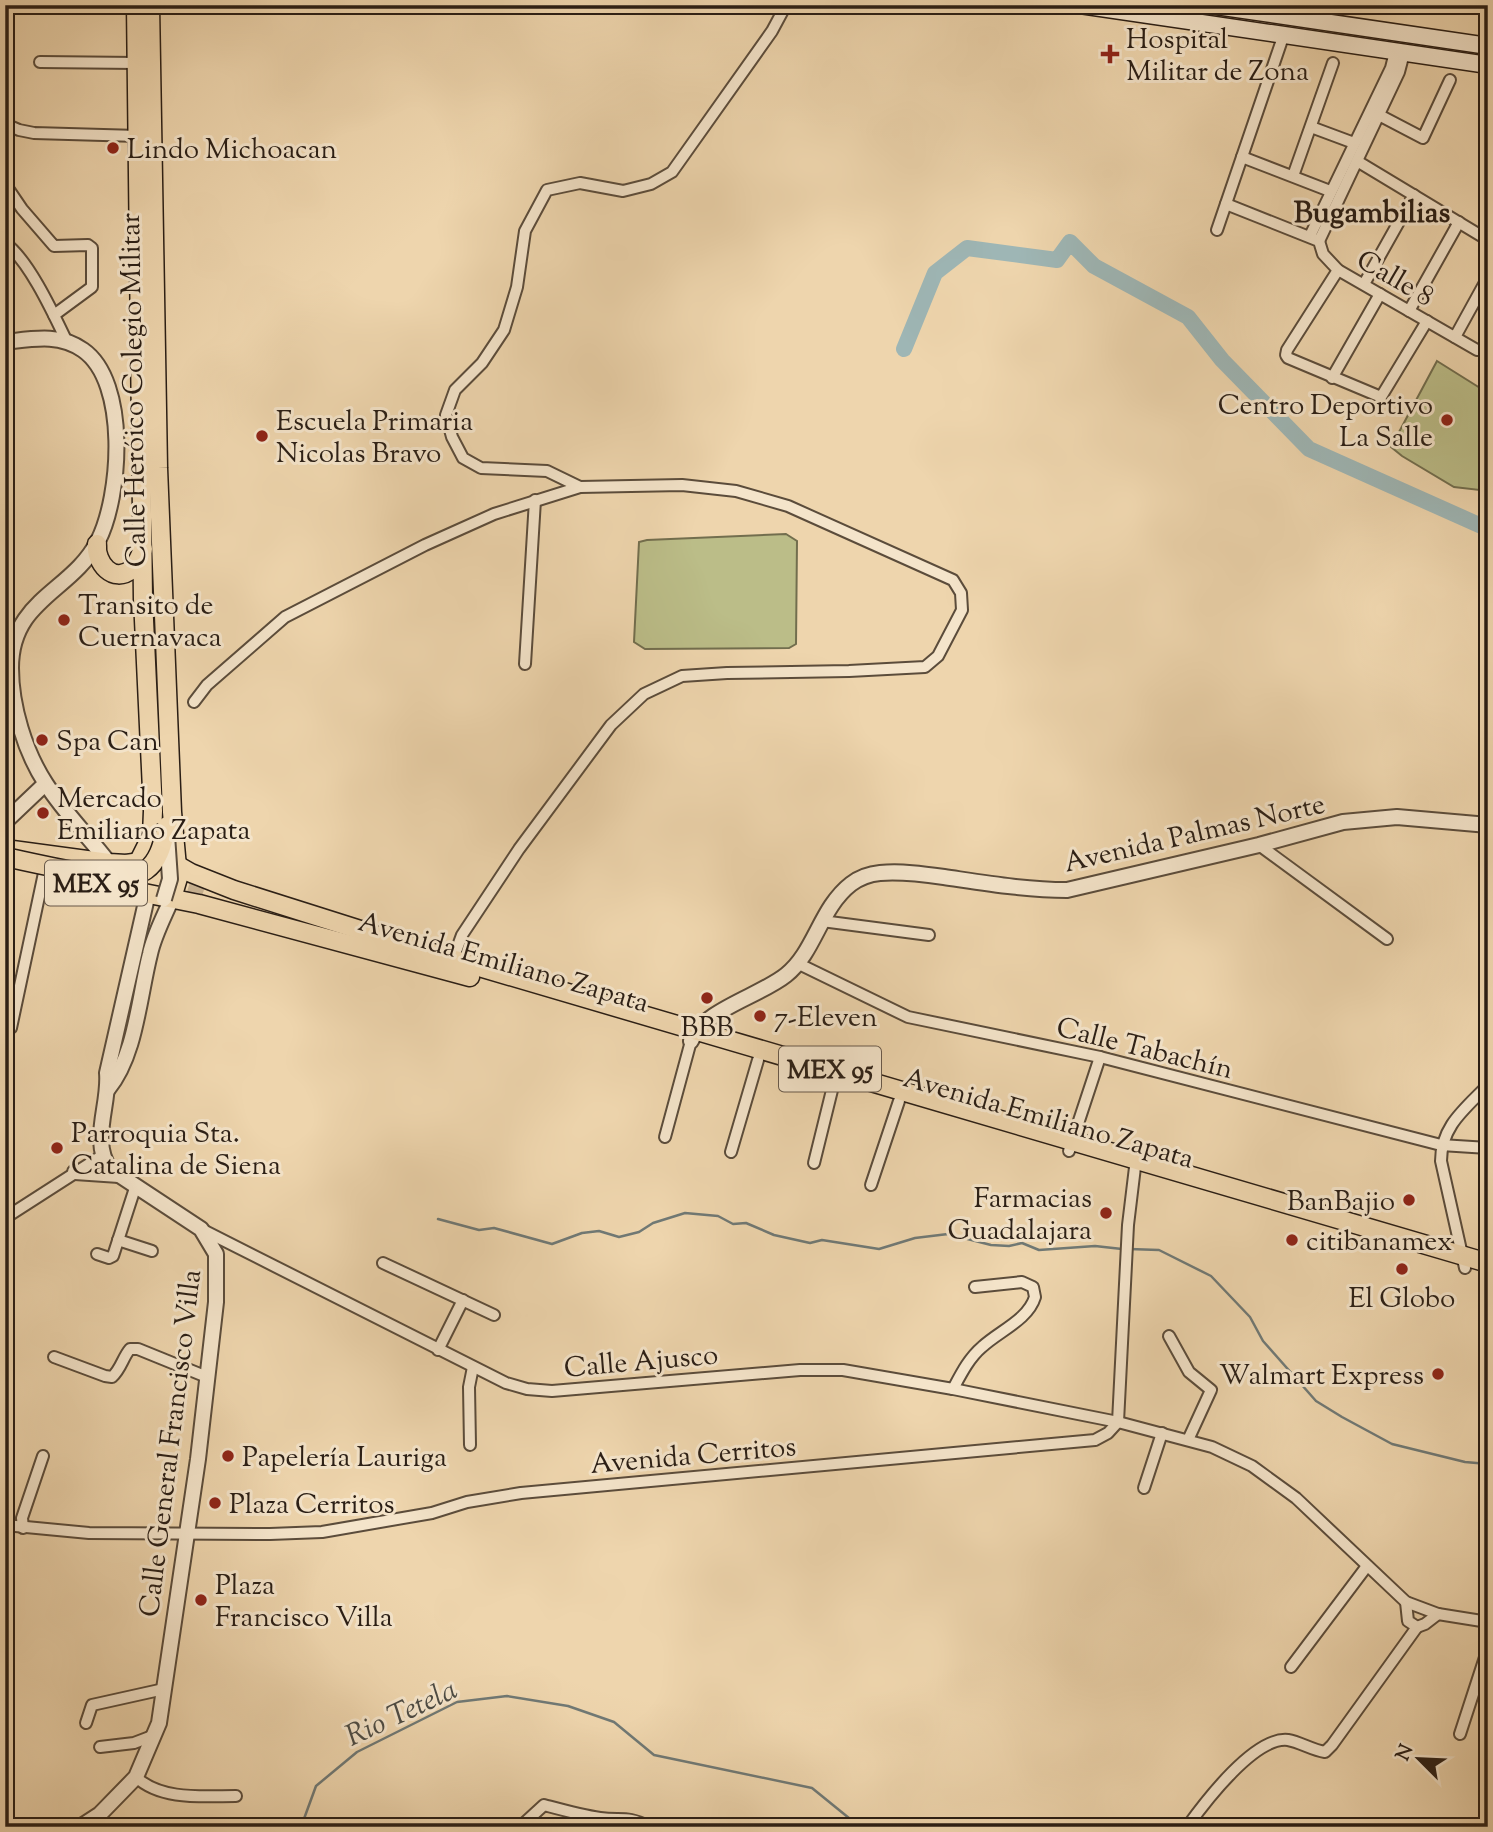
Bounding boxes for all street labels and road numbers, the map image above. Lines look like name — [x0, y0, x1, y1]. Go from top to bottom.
street label: Calle Heróico Colegio Militar — [112, 212, 158, 567]
street label: Calle 8 — [1348, 241, 1441, 318]
street label: Avenida Palmas Norte — [1060, 785, 1329, 884]
road number: MEX 95 — [45, 860, 147, 906]
street label: Avenida Emiliano Zapata — [353, 903, 653, 1025]
street label: Calle Tabachín — [1052, 1009, 1237, 1091]
road number: MEX 95 — [779, 1046, 881, 1092]
street label: Avenida Emiliano Zapata — [898, 1059, 1198, 1181]
street label: Calle General Francisco Villa — [131, 1267, 213, 1619]
street label: Calle Ajusco — [563, 1336, 720, 1390]
street label: Avenida Cerritos — [589, 1428, 798, 1486]

